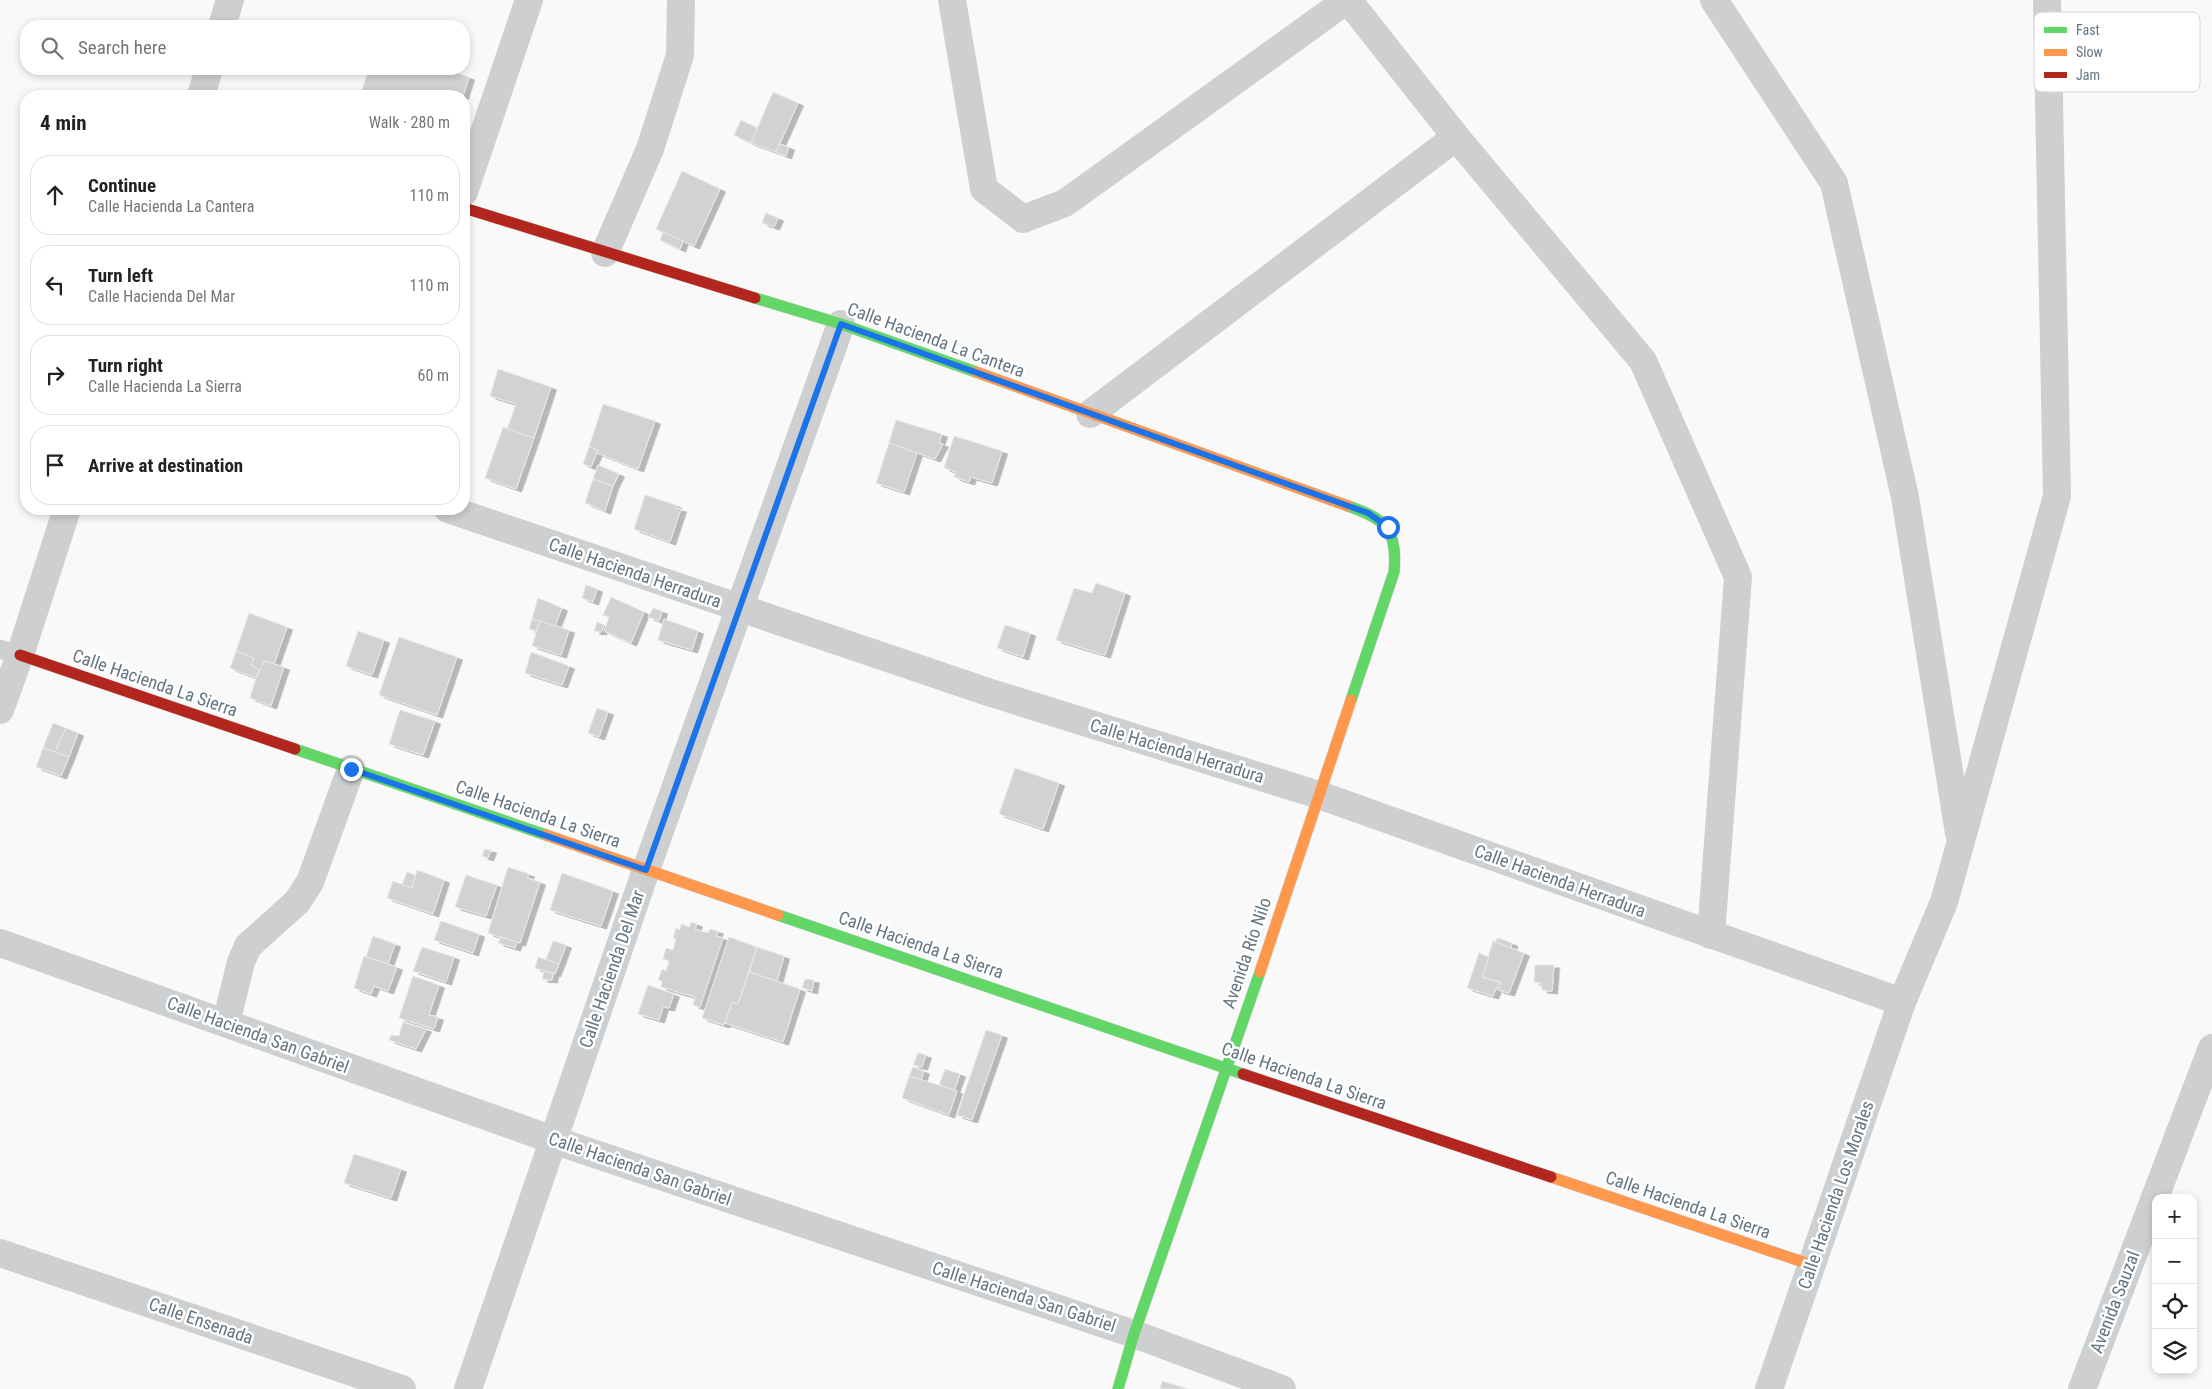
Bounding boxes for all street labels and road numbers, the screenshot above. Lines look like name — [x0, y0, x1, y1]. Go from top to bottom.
street label: Calle Hacienda La Cantera — [845, 298, 1028, 381]
street label: Calle Hacienda Herradura — [546, 533, 724, 612]
street label: Calle Hacienda La Sierra — [70, 644, 240, 721]
street label: Calle Hacienda Herradura — [1088, 714, 1267, 787]
street label: Calle Hacienda La Sierra — [453, 775, 623, 852]
street label: Calle Hacienda Herradura — [1472, 840, 1649, 921]
street label: Calle Hacienda Del Mar — [575, 887, 649, 1050]
street label: Avenida Río Nilo — [1218, 895, 1275, 1011]
street label: Calle Hacienda La Sierra — [836, 906, 1006, 983]
street label: Calle Hacienda San Gabriel — [164, 992, 352, 1077]
street label: Calle Hacienda La Sierra — [1219, 1037, 1389, 1114]
street label: Calle Hacienda Los Morales — [1793, 1098, 1878, 1292]
street label: Calle Hacienda San Gabriel — [546, 1127, 734, 1210]
street label: Calle Hacienda La Sierra — [1603, 1166, 1773, 1243]
street label: Avenida Sauzal — [2085, 1248, 2144, 1356]
street label: Calle Hacienda San Gabriel — [930, 1257, 1119, 1336]
street label: Calle Ensenada — [146, 1293, 256, 1348]

